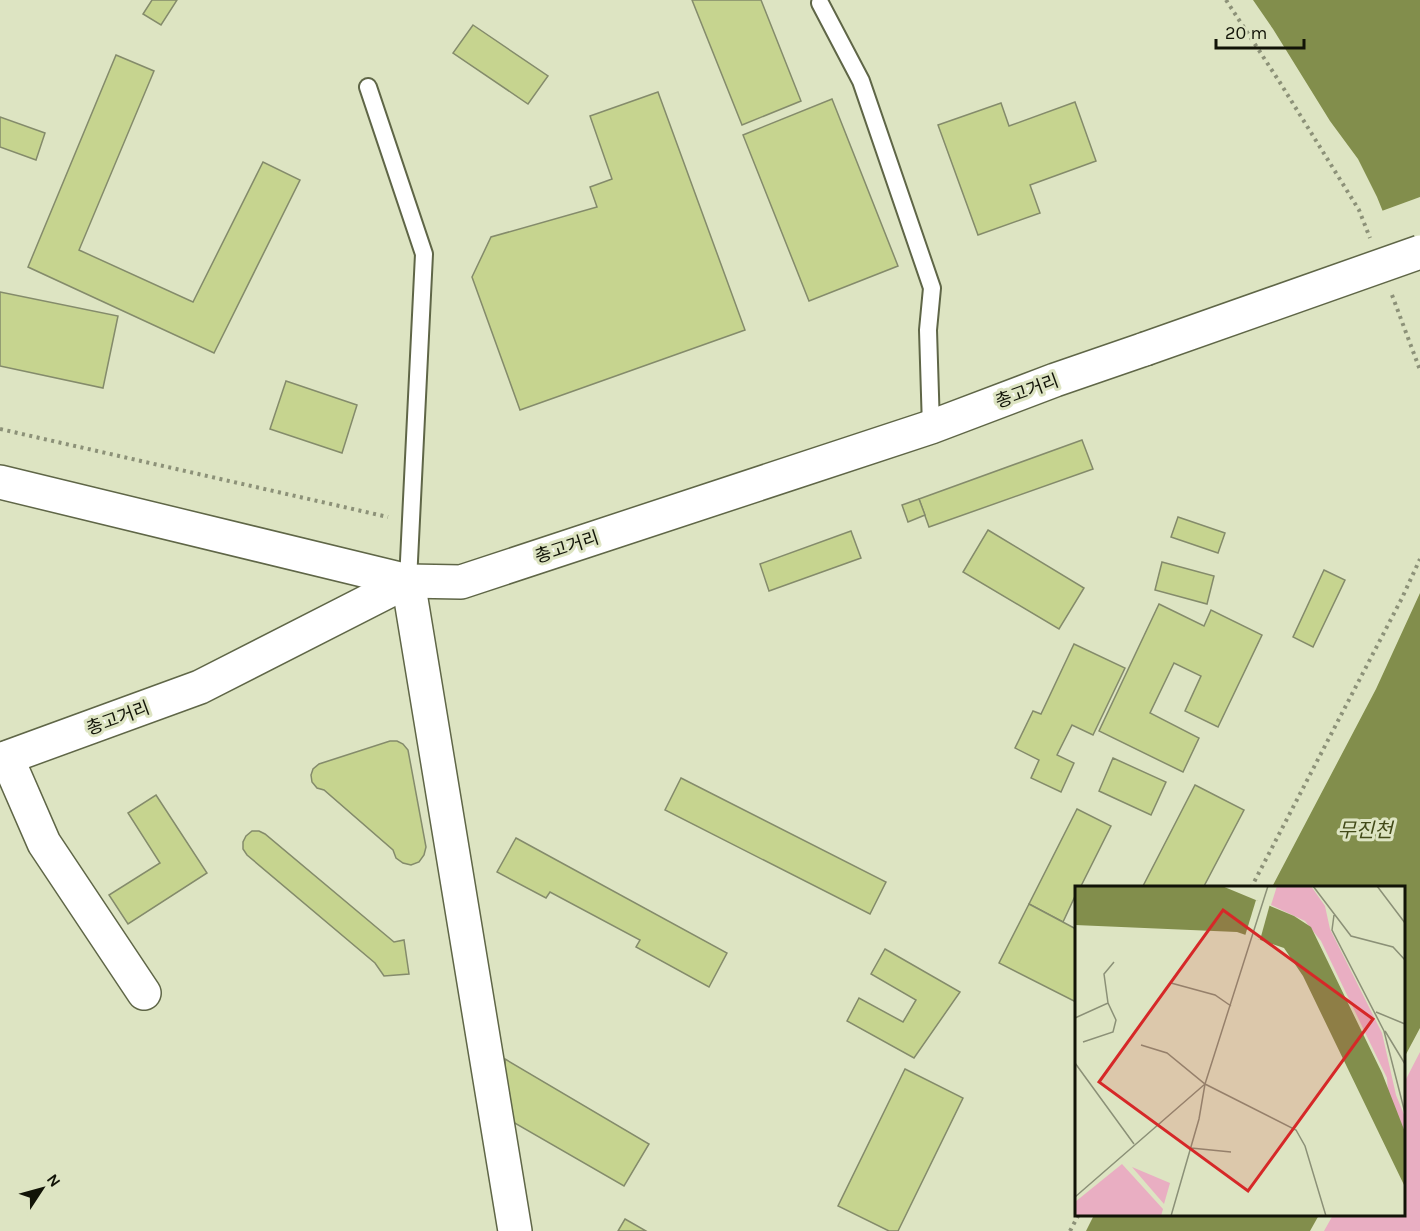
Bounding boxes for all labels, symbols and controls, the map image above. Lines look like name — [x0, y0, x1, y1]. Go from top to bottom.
scale bar — [1216, 12, 1304, 50]
text: 20 m — [1225, 22, 1267, 44]
street label: 총고거리 — [992, 369, 1062, 413]
street label: 총고거리 — [532, 526, 602, 568]
street label: 총고거리 — [83, 696, 153, 740]
water label: 무진천 — [1337, 819, 1395, 842]
inset map — [1075, 886, 1405, 1216]
north arrow — [12, 1159, 72, 1219]
text: N — [43, 1170, 65, 1191]

